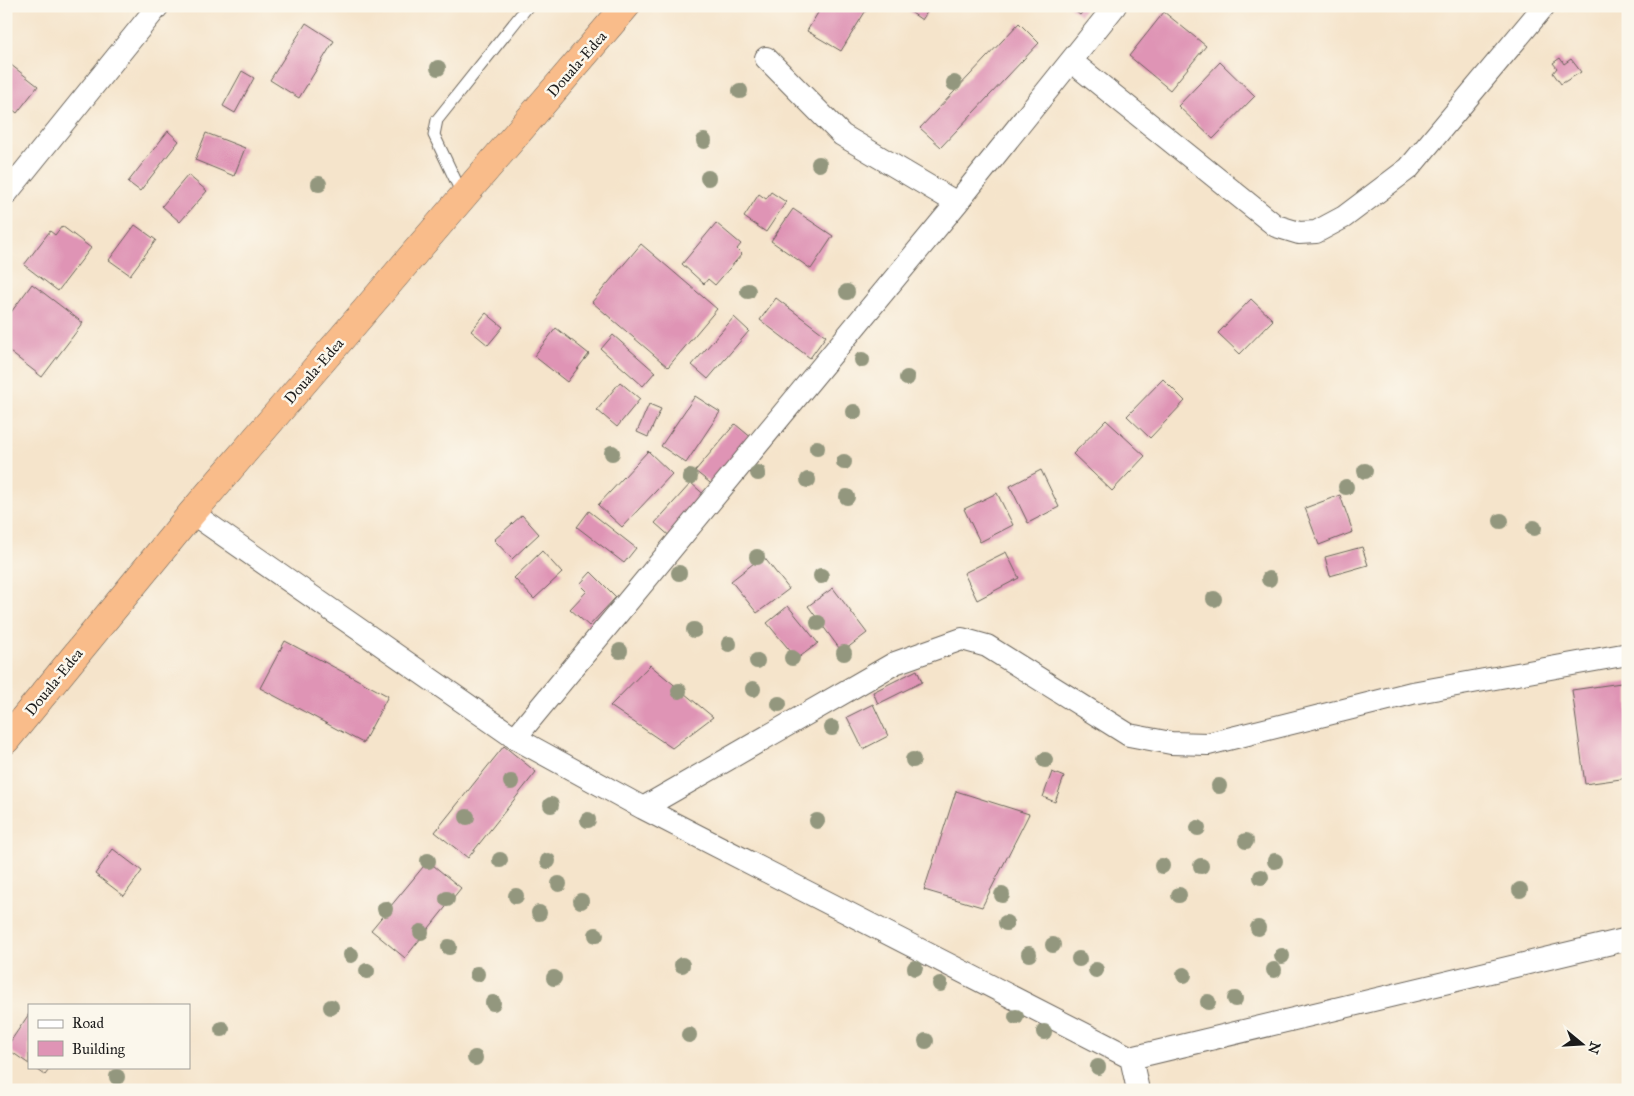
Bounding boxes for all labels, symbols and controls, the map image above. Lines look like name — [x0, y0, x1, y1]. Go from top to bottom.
street label: Douala-Edea — [544, 27, 611, 101]
street label: Douala-Edea — [281, 334, 348, 408]
street label: Douala-Edea — [21, 644, 87, 719]
legend — [28, 1004, 190, 1068]
text: Road — [72, 1014, 104, 1032]
north arrow — [1556, 1018, 1606, 1068]
text: Building — [72, 1040, 126, 1058]
text: N — [1584, 1040, 1604, 1056]

